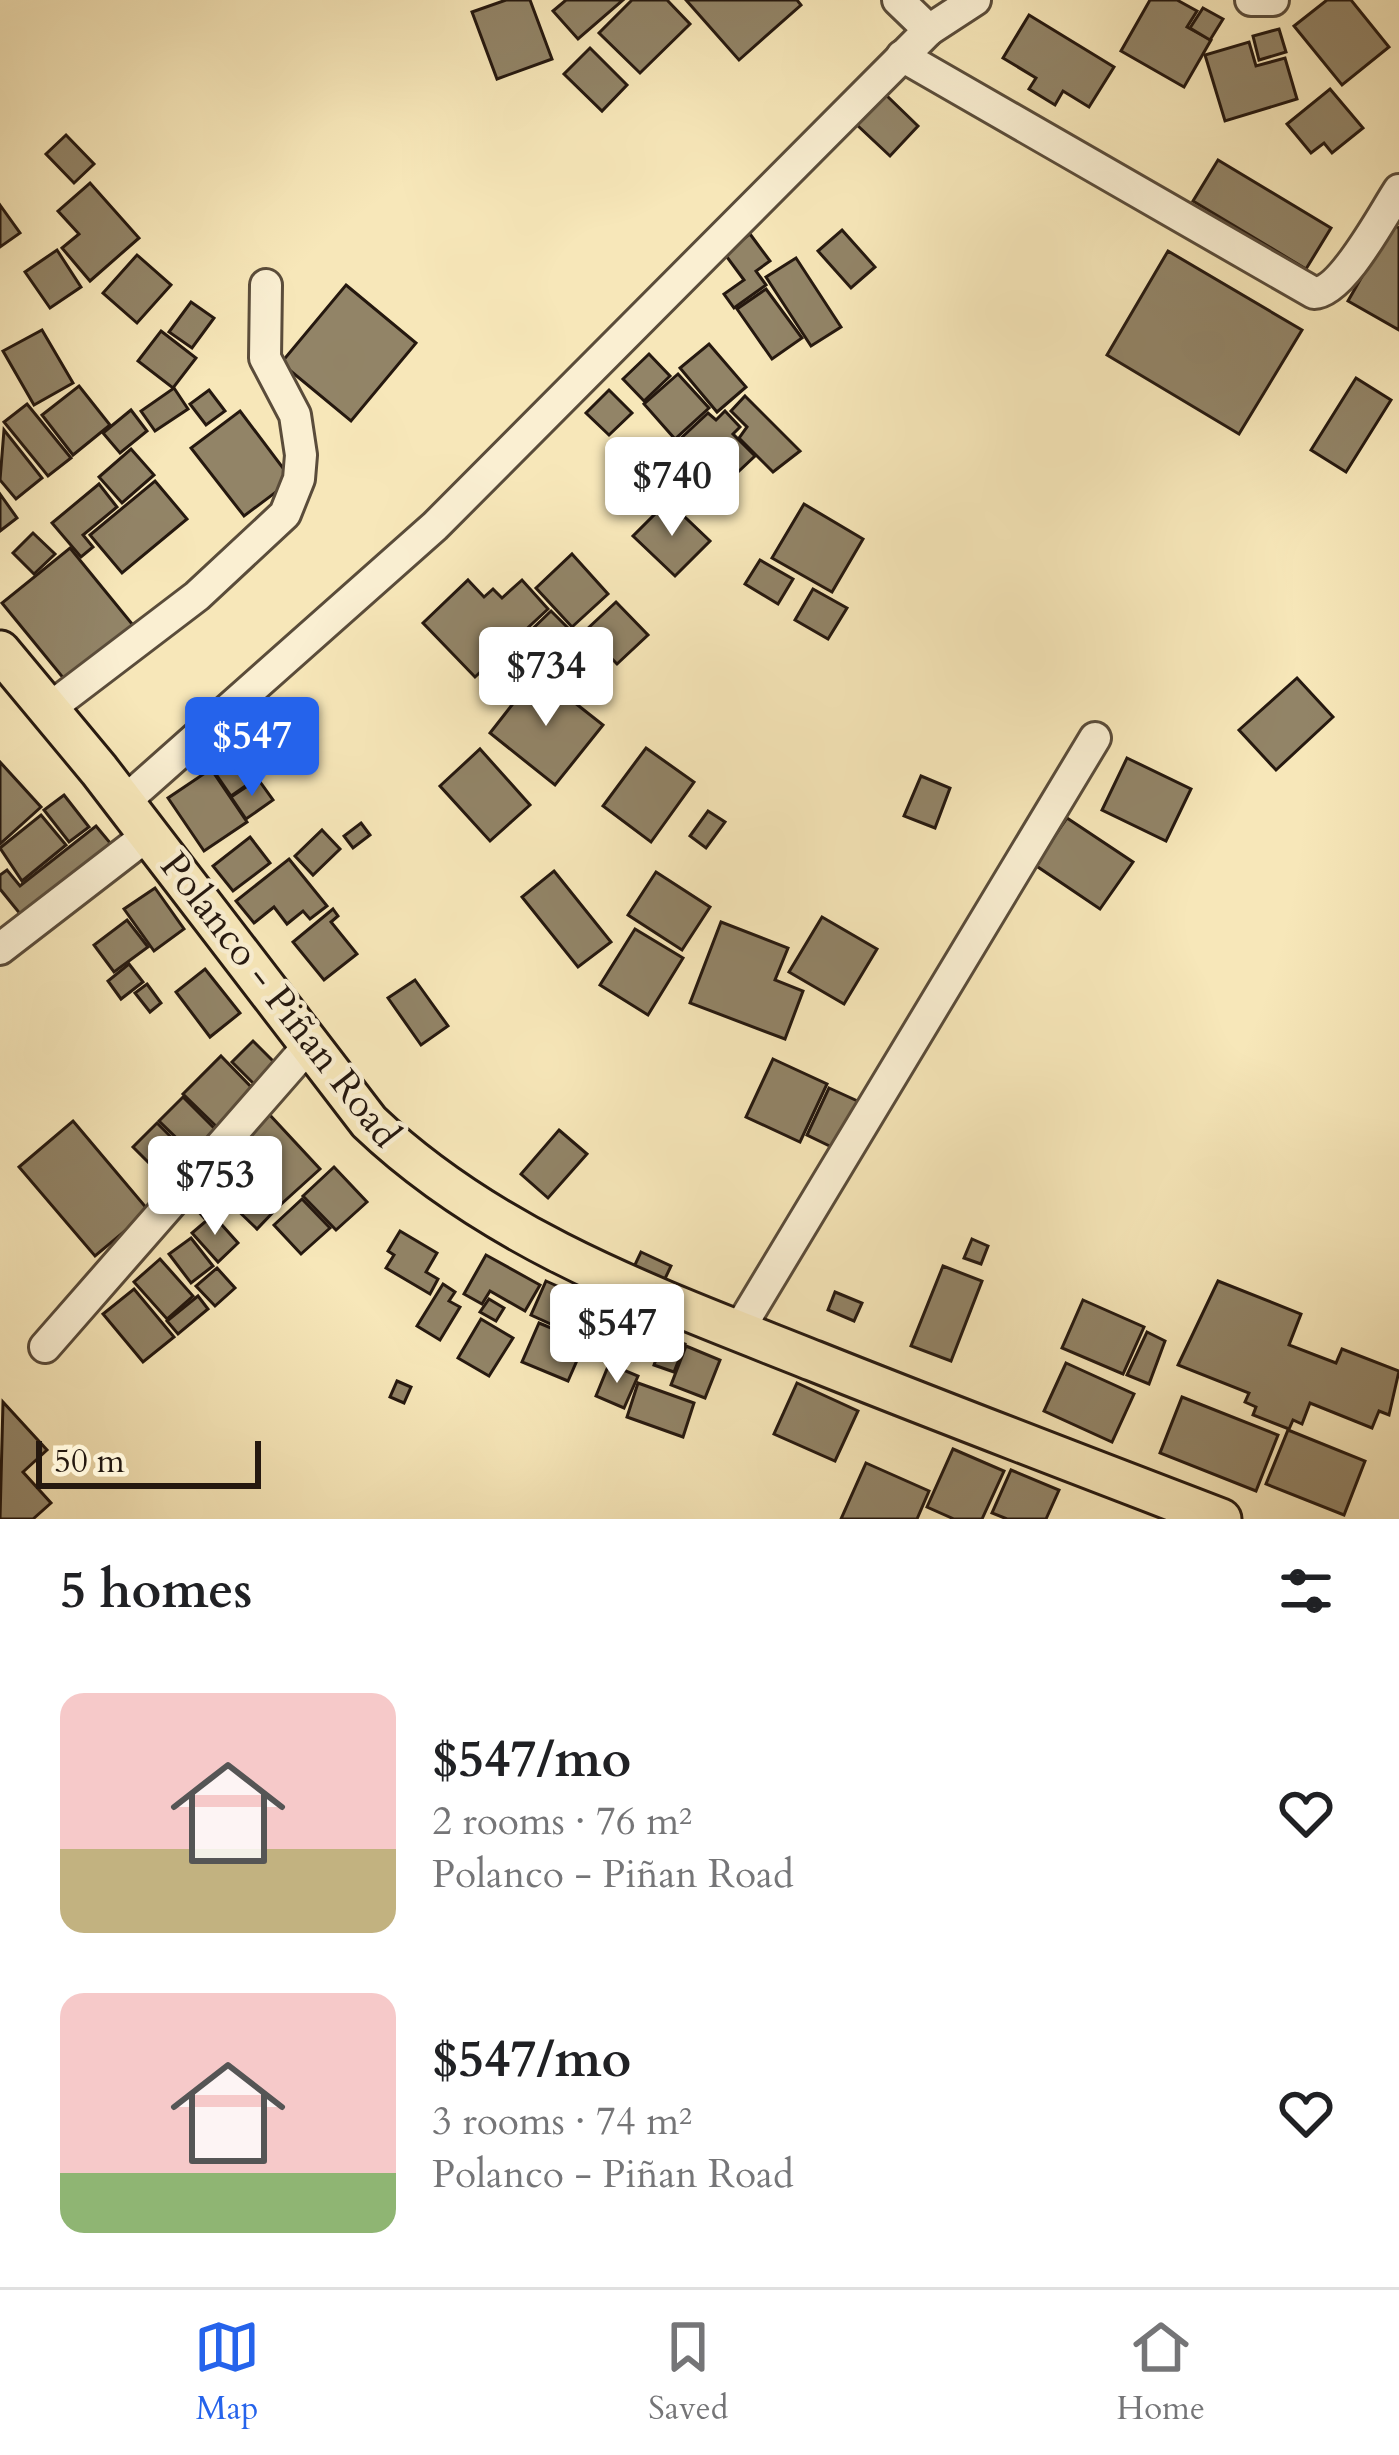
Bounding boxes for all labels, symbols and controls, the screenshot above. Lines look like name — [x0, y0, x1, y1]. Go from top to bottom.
pin: $740 — [601, 437, 743, 539]
text: $740 — [632, 449, 712, 502]
pin: $734 — [475, 627, 617, 729]
text: $734 — [506, 639, 586, 692]
pin: $547 — [181, 697, 323, 799]
text: $547 — [212, 709, 292, 762]
street label: Polanco - Piñan Road — [148, 841, 412, 1159]
pin: $753 — [144, 1136, 286, 1238]
text: $753 — [175, 1148, 255, 1201]
pin: $547 — [546, 1284, 688, 1386]
text: $547 — [577, 1296, 657, 1349]
scale bar — [36, 1435, 261, 1488]
text: 50 m — [54, 1439, 125, 1484]
text: 5 homes — [60, 1556, 252, 1626]
icon: filters — [1273, 1558, 1339, 1624]
text: $547/mo — [432, 1725, 631, 1795]
icon: home — [156, 1741, 300, 1885]
icon: heart — [1273, 1780, 1339, 1846]
text: 2 rooms · 76 m² — [432, 1795, 692, 1848]
text: Polanco - Piñan Road — [432, 1848, 794, 1901]
text: $547/mo — [432, 2025, 631, 2095]
icon: home — [156, 2041, 300, 2185]
icon: heart — [1273, 2080, 1339, 2146]
text: 3 rooms · 74 m² — [432, 2095, 692, 2148]
text: Polanco - Piñan Road — [432, 2148, 794, 2201]
tab: Map — [194, 2314, 260, 2431]
tab: Saved — [648, 2314, 728, 2431]
tab: Home — [1117, 2314, 1205, 2431]

